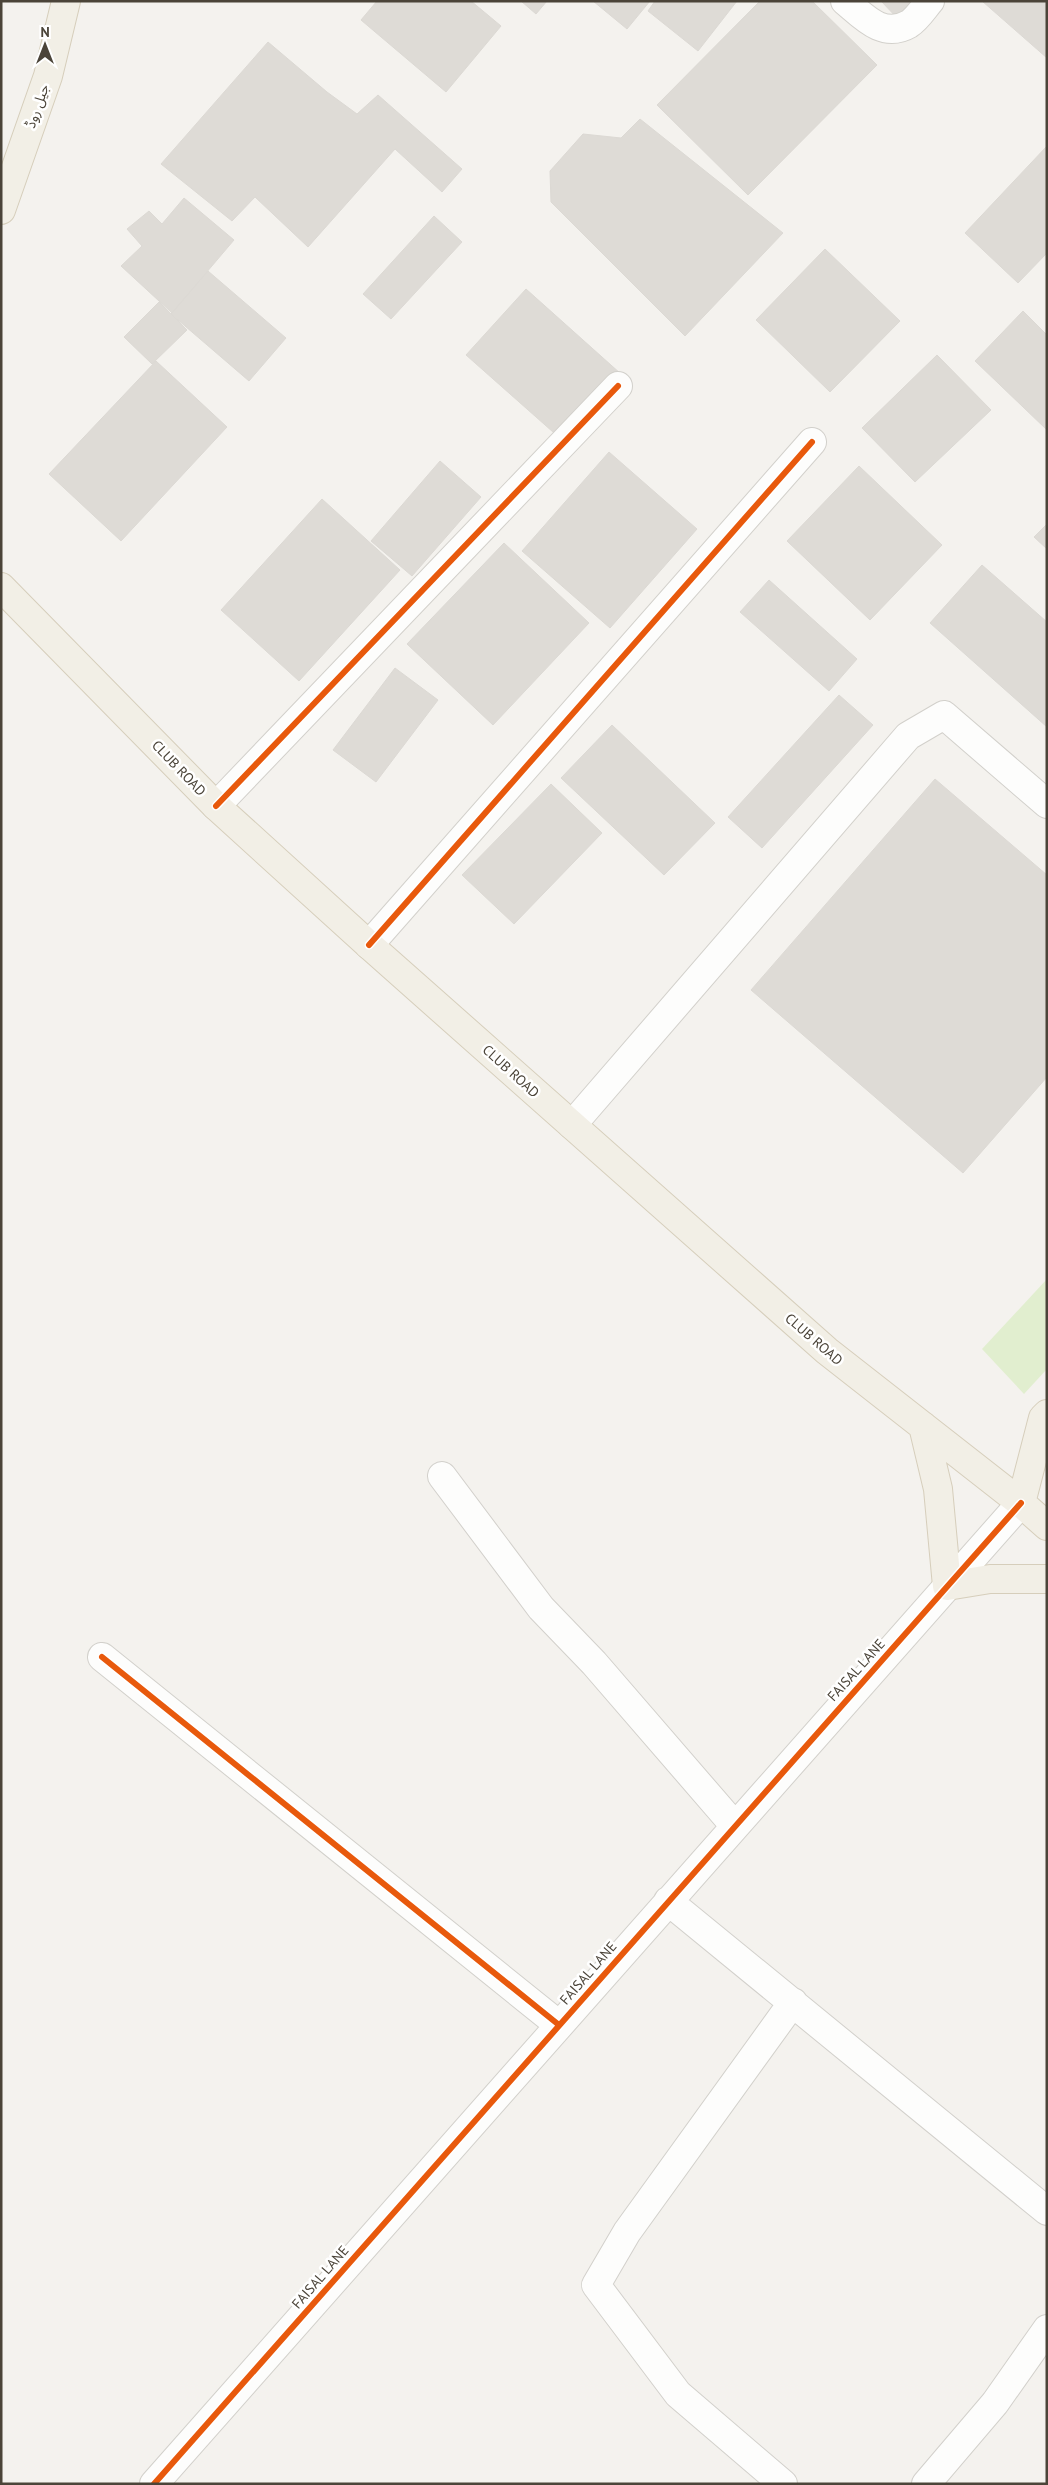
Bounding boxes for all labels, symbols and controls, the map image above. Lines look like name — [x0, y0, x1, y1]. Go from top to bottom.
north arrow — [20, 20, 70, 70]
text: N — [40, 23, 50, 41]
street label: جیل روڈ — [21, 82, 53, 130]
street label: CLUB ROAD — [148, 736, 210, 800]
street label: CLUB ROAD — [479, 1041, 543, 1101]
street label: CLUB ROAD — [781, 1309, 847, 1369]
street label: FAISAL LANE — [823, 1635, 889, 1705]
street label: FAISAL LANE — [556, 1938, 620, 2008]
street label: FAISAL LANE — [288, 2242, 352, 2312]

